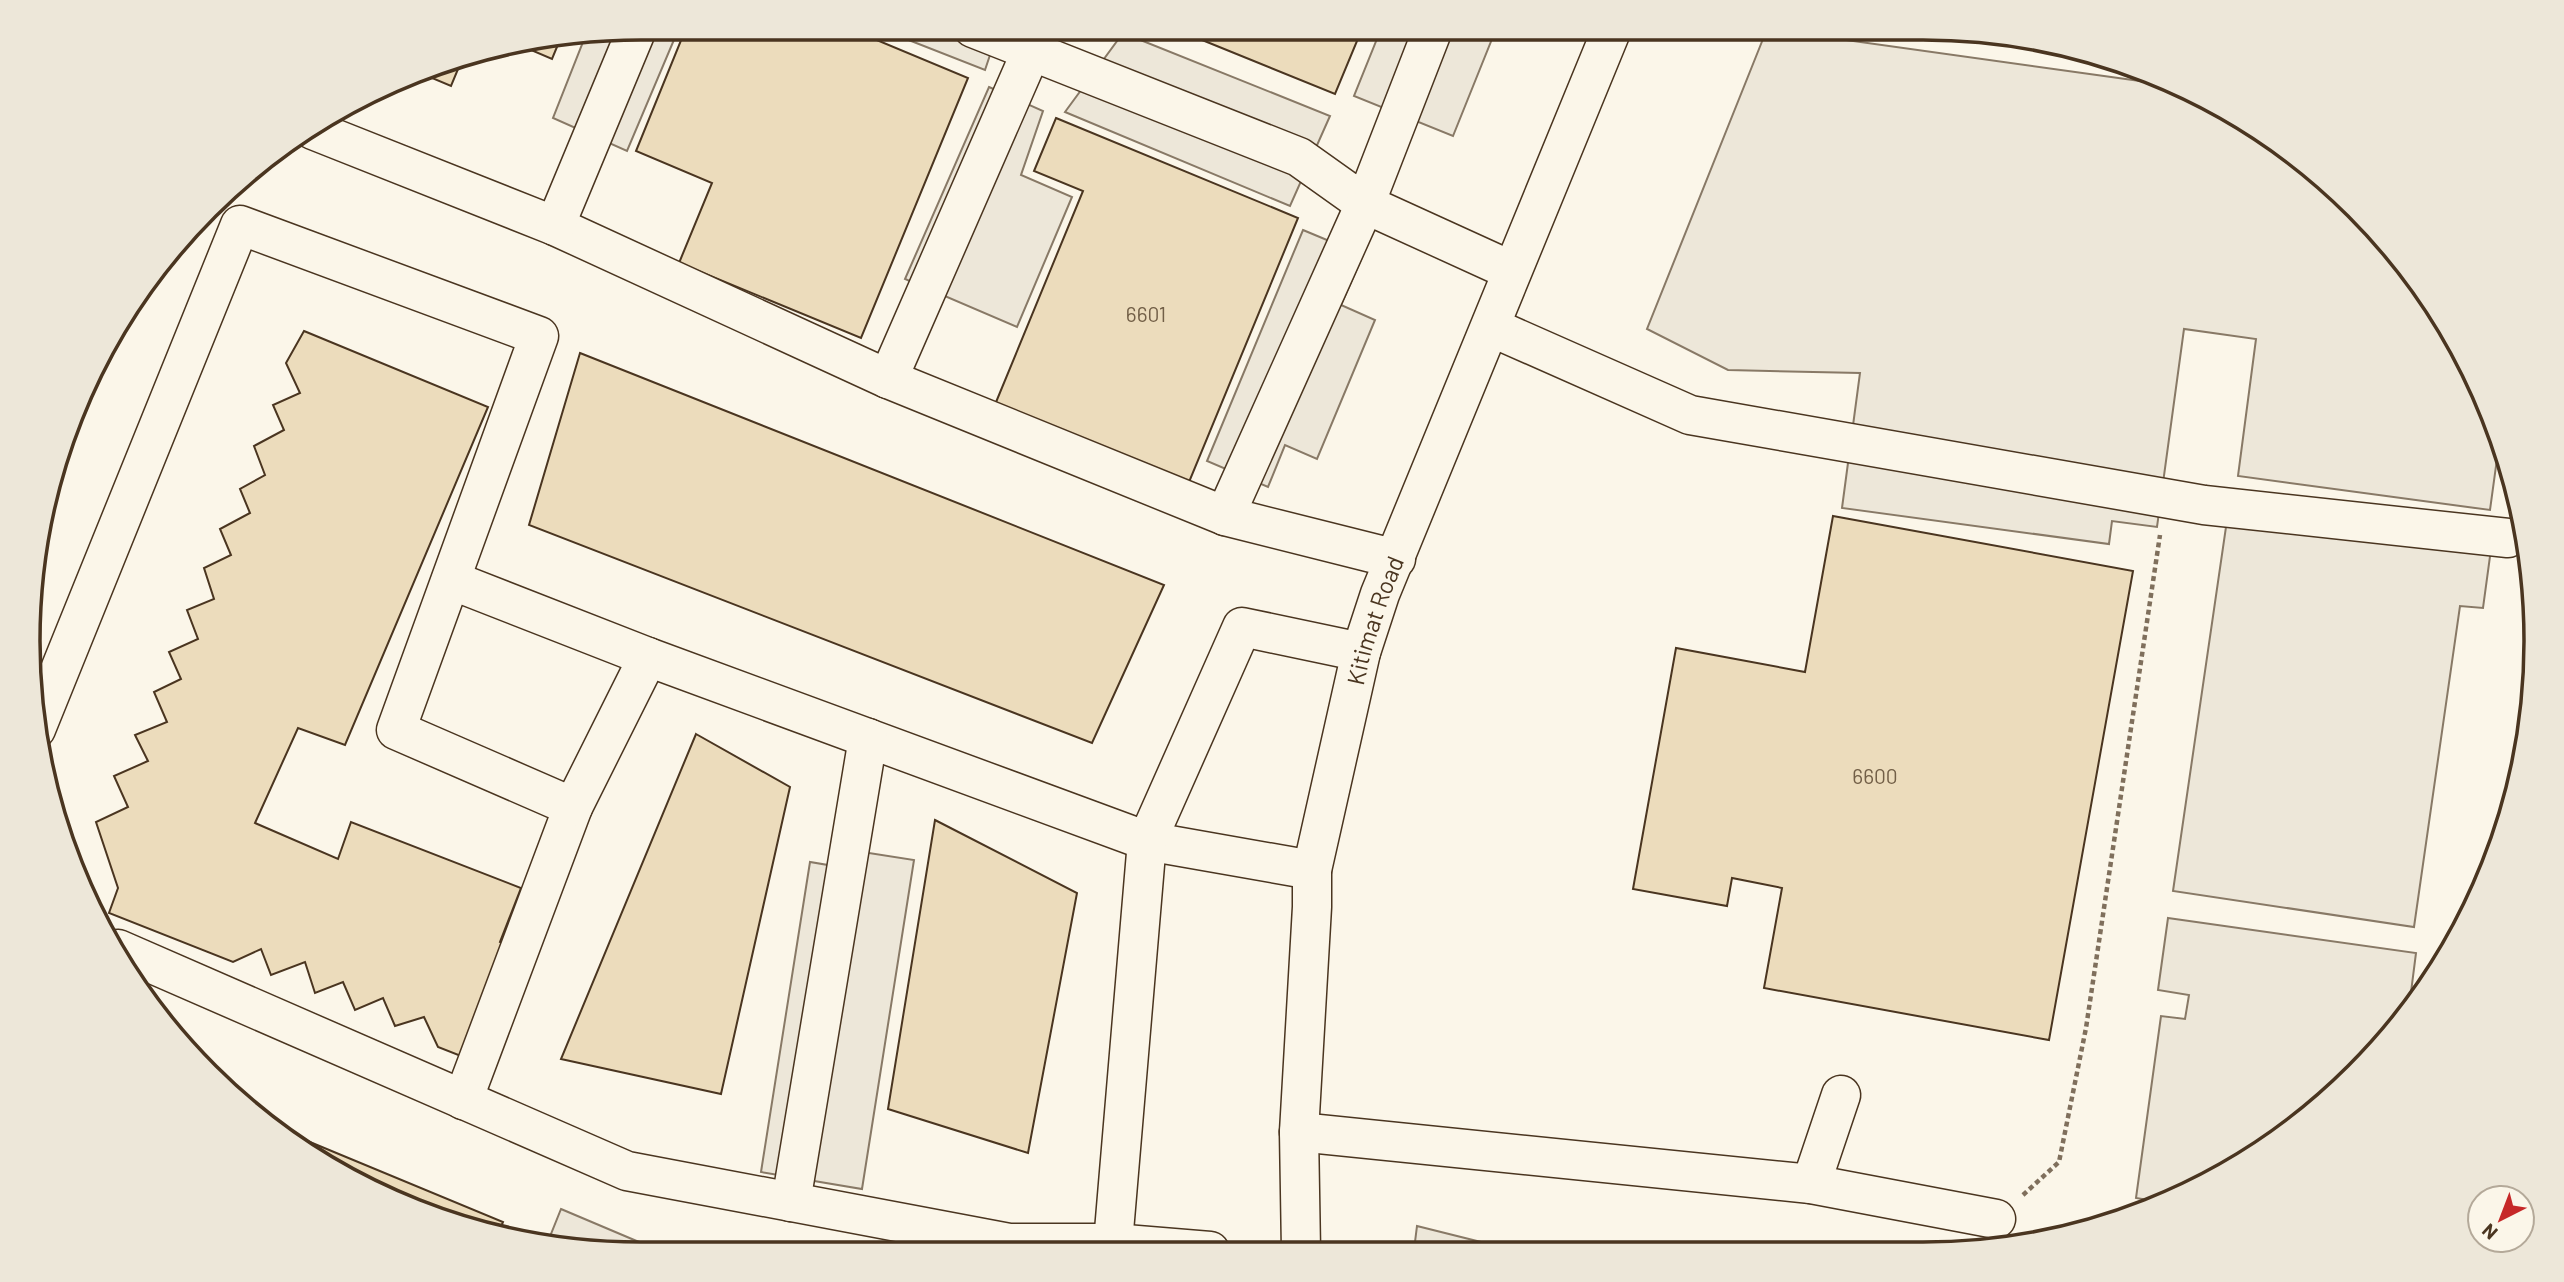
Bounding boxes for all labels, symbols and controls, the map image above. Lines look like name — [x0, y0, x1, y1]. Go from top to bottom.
house number: 6601 — [1126, 301, 1166, 326]
street label: Kitimat Road — [1340, 551, 1409, 687]
house number: 6600 — [1852, 763, 1898, 788]
north arrow — [2466, 1184, 2536, 1254]
text: N — [2477, 1219, 2502, 1245]

